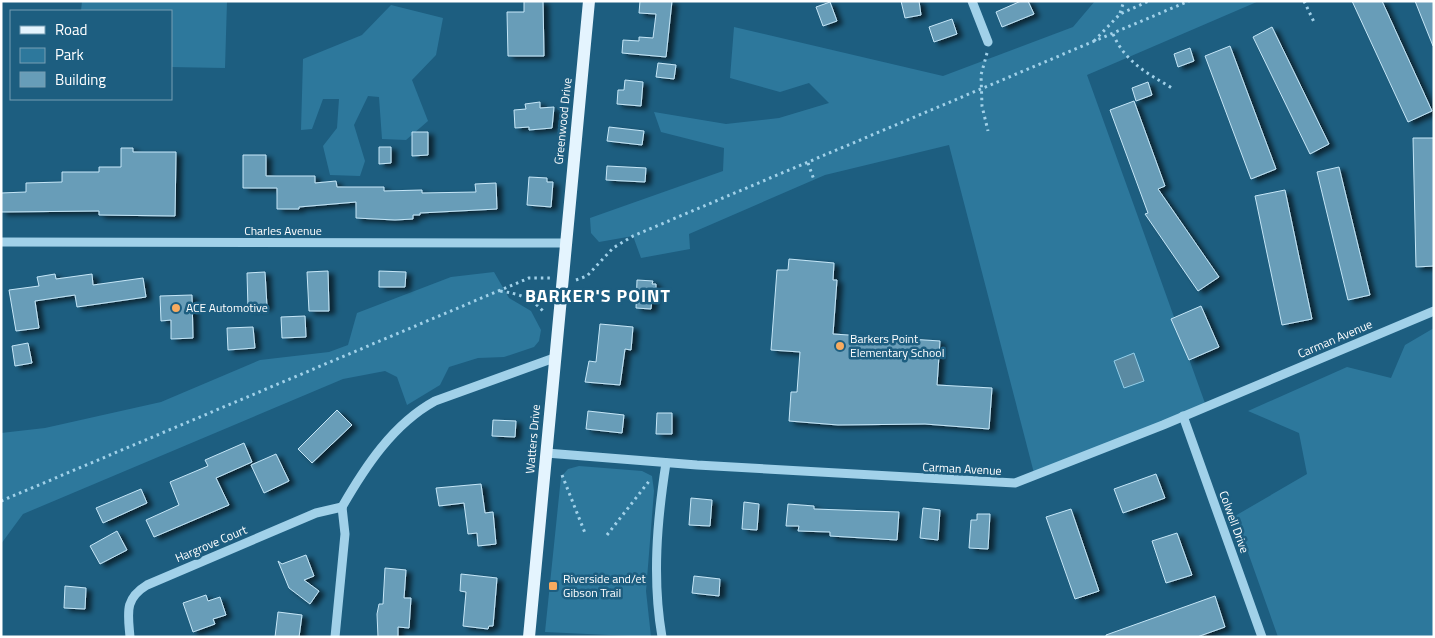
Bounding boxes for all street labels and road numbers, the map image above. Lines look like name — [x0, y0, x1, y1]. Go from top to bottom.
street label: Greenwood Drive — [549, 77, 576, 165]
street label: Charles Avenue — [244, 221, 322, 240]
street label: Carman Avenue — [1295, 314, 1375, 363]
street label: Watters Drive — [520, 403, 545, 474]
street label: Carman Avenue — [922, 457, 1002, 480]
street label: Colwell Drive — [1214, 488, 1255, 556]
street label: Hargrove Court — [172, 520, 250, 567]

